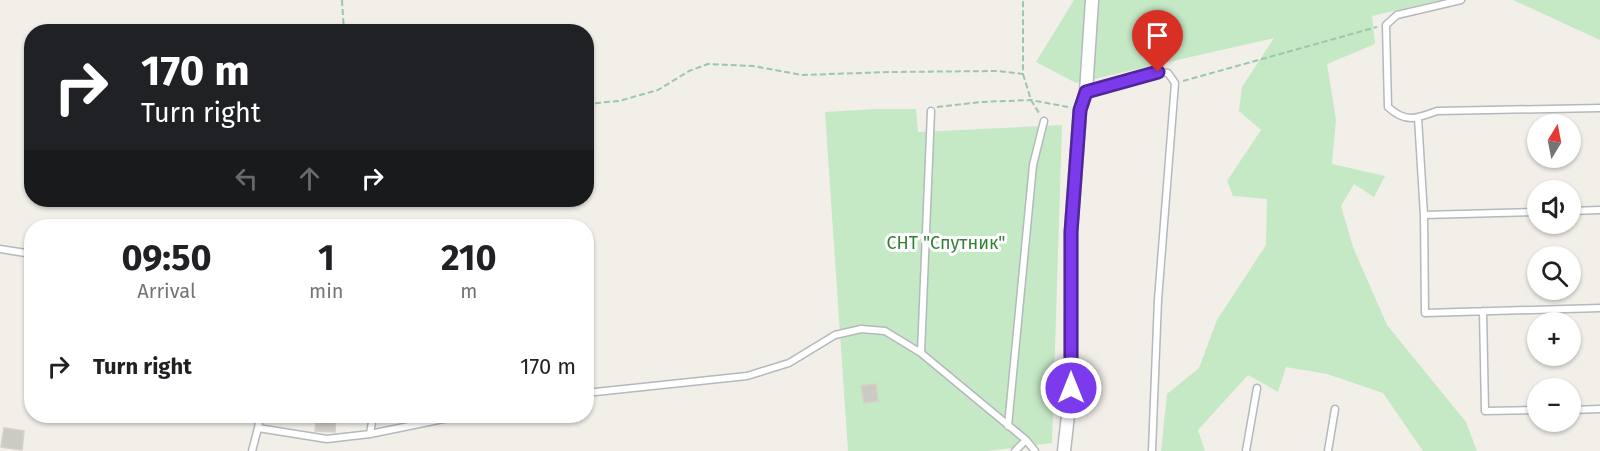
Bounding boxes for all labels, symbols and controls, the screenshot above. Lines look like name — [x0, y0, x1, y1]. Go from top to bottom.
pin — [1132, 10, 1183, 72]
icon: arrive — [1141, 19, 1174, 52]
text: 170 m — [141, 46, 250, 96]
icon: right — [42, 48, 120, 126]
text: Turn right — [141, 97, 261, 129]
north arrow — [1527, 114, 1581, 168]
map controls — [1527, 114, 1581, 432]
icon: left — [230, 162, 263, 195]
icon: ahead — [293, 162, 326, 195]
icon: right — [356, 162, 389, 195]
button: sound — [1527, 180, 1581, 234]
park label: СНТ "Спутник" — [887, 232, 1005, 254]
text: 09:50 — [121, 236, 212, 280]
text: 1 — [318, 236, 335, 280]
text: 210 — [441, 236, 497, 280]
button: search — [1527, 246, 1581, 300]
text: Arrival — [137, 279, 196, 303]
text: min — [309, 279, 344, 303]
text: m — [460, 279, 477, 303]
button: + — [1527, 312, 1581, 366]
icon: right — [42, 350, 75, 383]
text: Turn right — [93, 353, 192, 380]
text: 170 m — [520, 353, 576, 380]
position arrow — [1039, 356, 1103, 420]
button: − — [1527, 378, 1581, 432]

